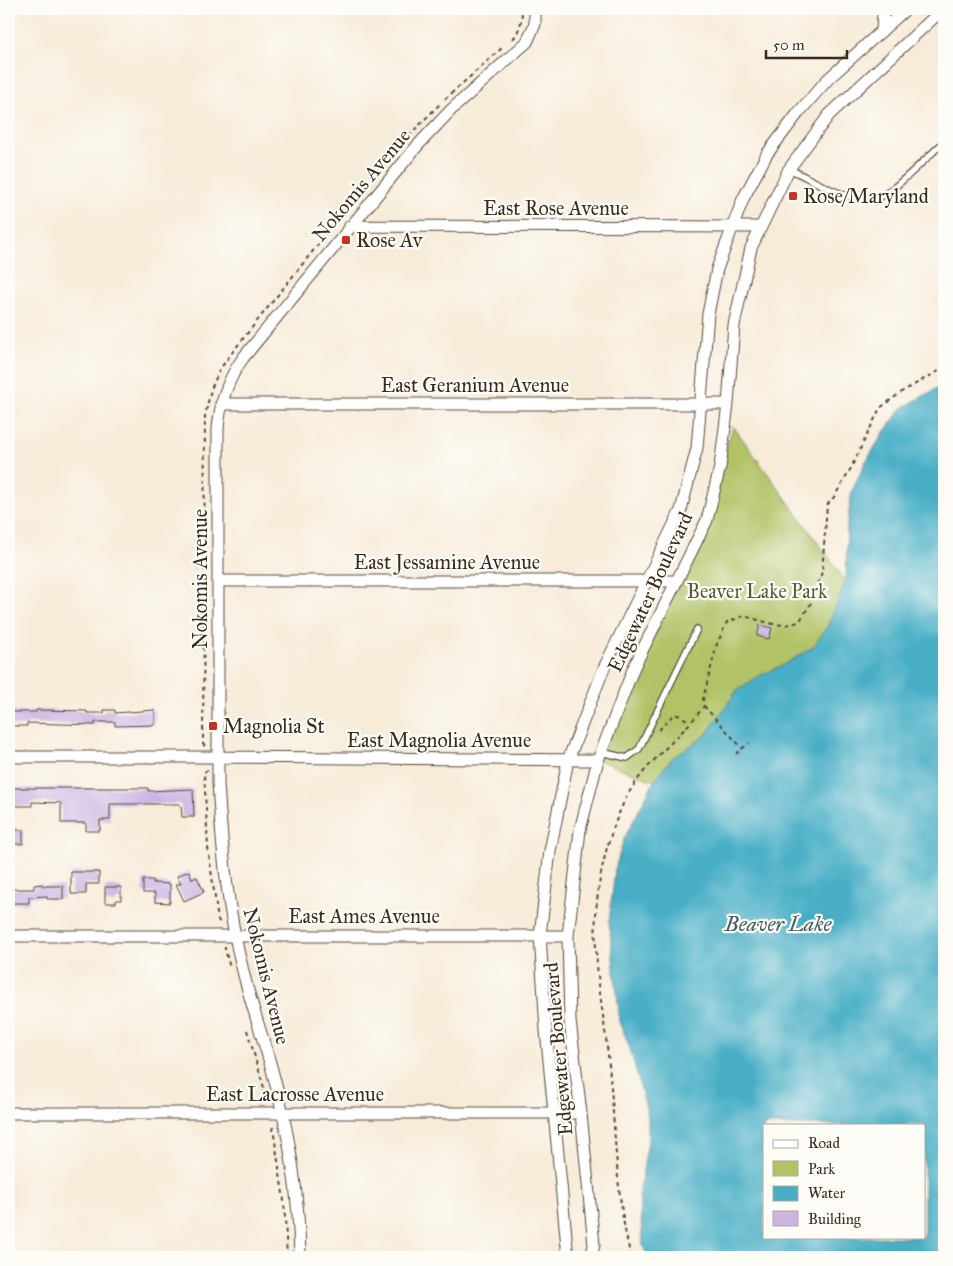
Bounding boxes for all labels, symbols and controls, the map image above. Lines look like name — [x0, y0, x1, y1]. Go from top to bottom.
scale bar — [766, 28, 847, 60]
text: 50 m — [773, 36, 805, 54]
street label: Nokomis Avenue — [307, 124, 415, 246]
place label: Rose/Maryland — [803, 184, 929, 208]
marker: Rose/Maryland — [787, 190, 799, 202]
street label: East Rose Avenue — [483, 196, 629, 220]
place label: Rose Av — [356, 228, 424, 252]
marker: Rose Av — [340, 234, 352, 246]
street label: East Geranium Avenue — [381, 373, 569, 397]
street label: Edgewater Boulevard — [602, 508, 699, 676]
street label: Nokomis Avenue — [188, 509, 212, 649]
street label: East Jessamine Avenue — [354, 550, 540, 575]
park label: Beaver Lake Park — [687, 579, 828, 603]
place label: Magnolia St — [223, 714, 325, 739]
marker: Magnolia St — [207, 720, 219, 732]
street label: East Magnolia Avenue — [347, 728, 531, 753]
street label: East Ames Avenue — [288, 904, 440, 928]
street label: Nokomis Avenue — [238, 905, 296, 1047]
water label: Beaver Lake — [724, 911, 832, 937]
street label: Edgewater Boulevard — [538, 961, 579, 1137]
street label: East Lacrosse Avenue — [206, 1082, 384, 1106]
legend — [763, 1124, 926, 1238]
text: Road — [808, 1134, 840, 1152]
text: Park — [808, 1160, 835, 1178]
text: Water — [808, 1184, 845, 1202]
text: Building — [808, 1210, 862, 1228]

